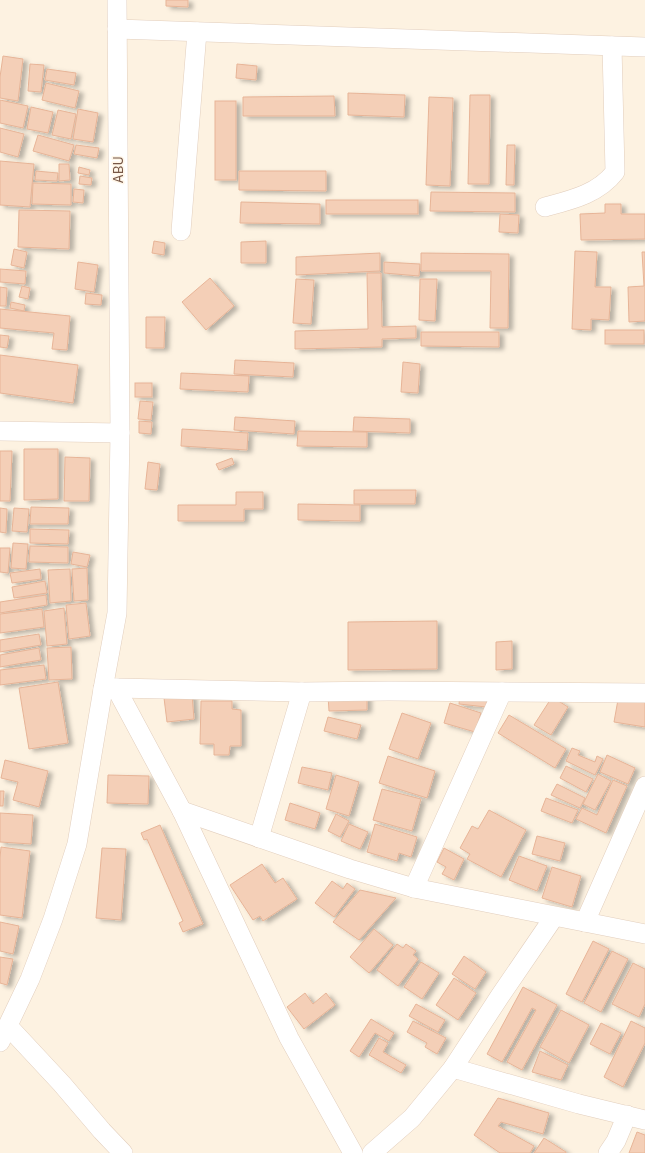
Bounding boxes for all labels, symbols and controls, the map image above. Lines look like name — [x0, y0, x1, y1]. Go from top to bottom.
street label: ABU — [111, 156, 126, 184]

